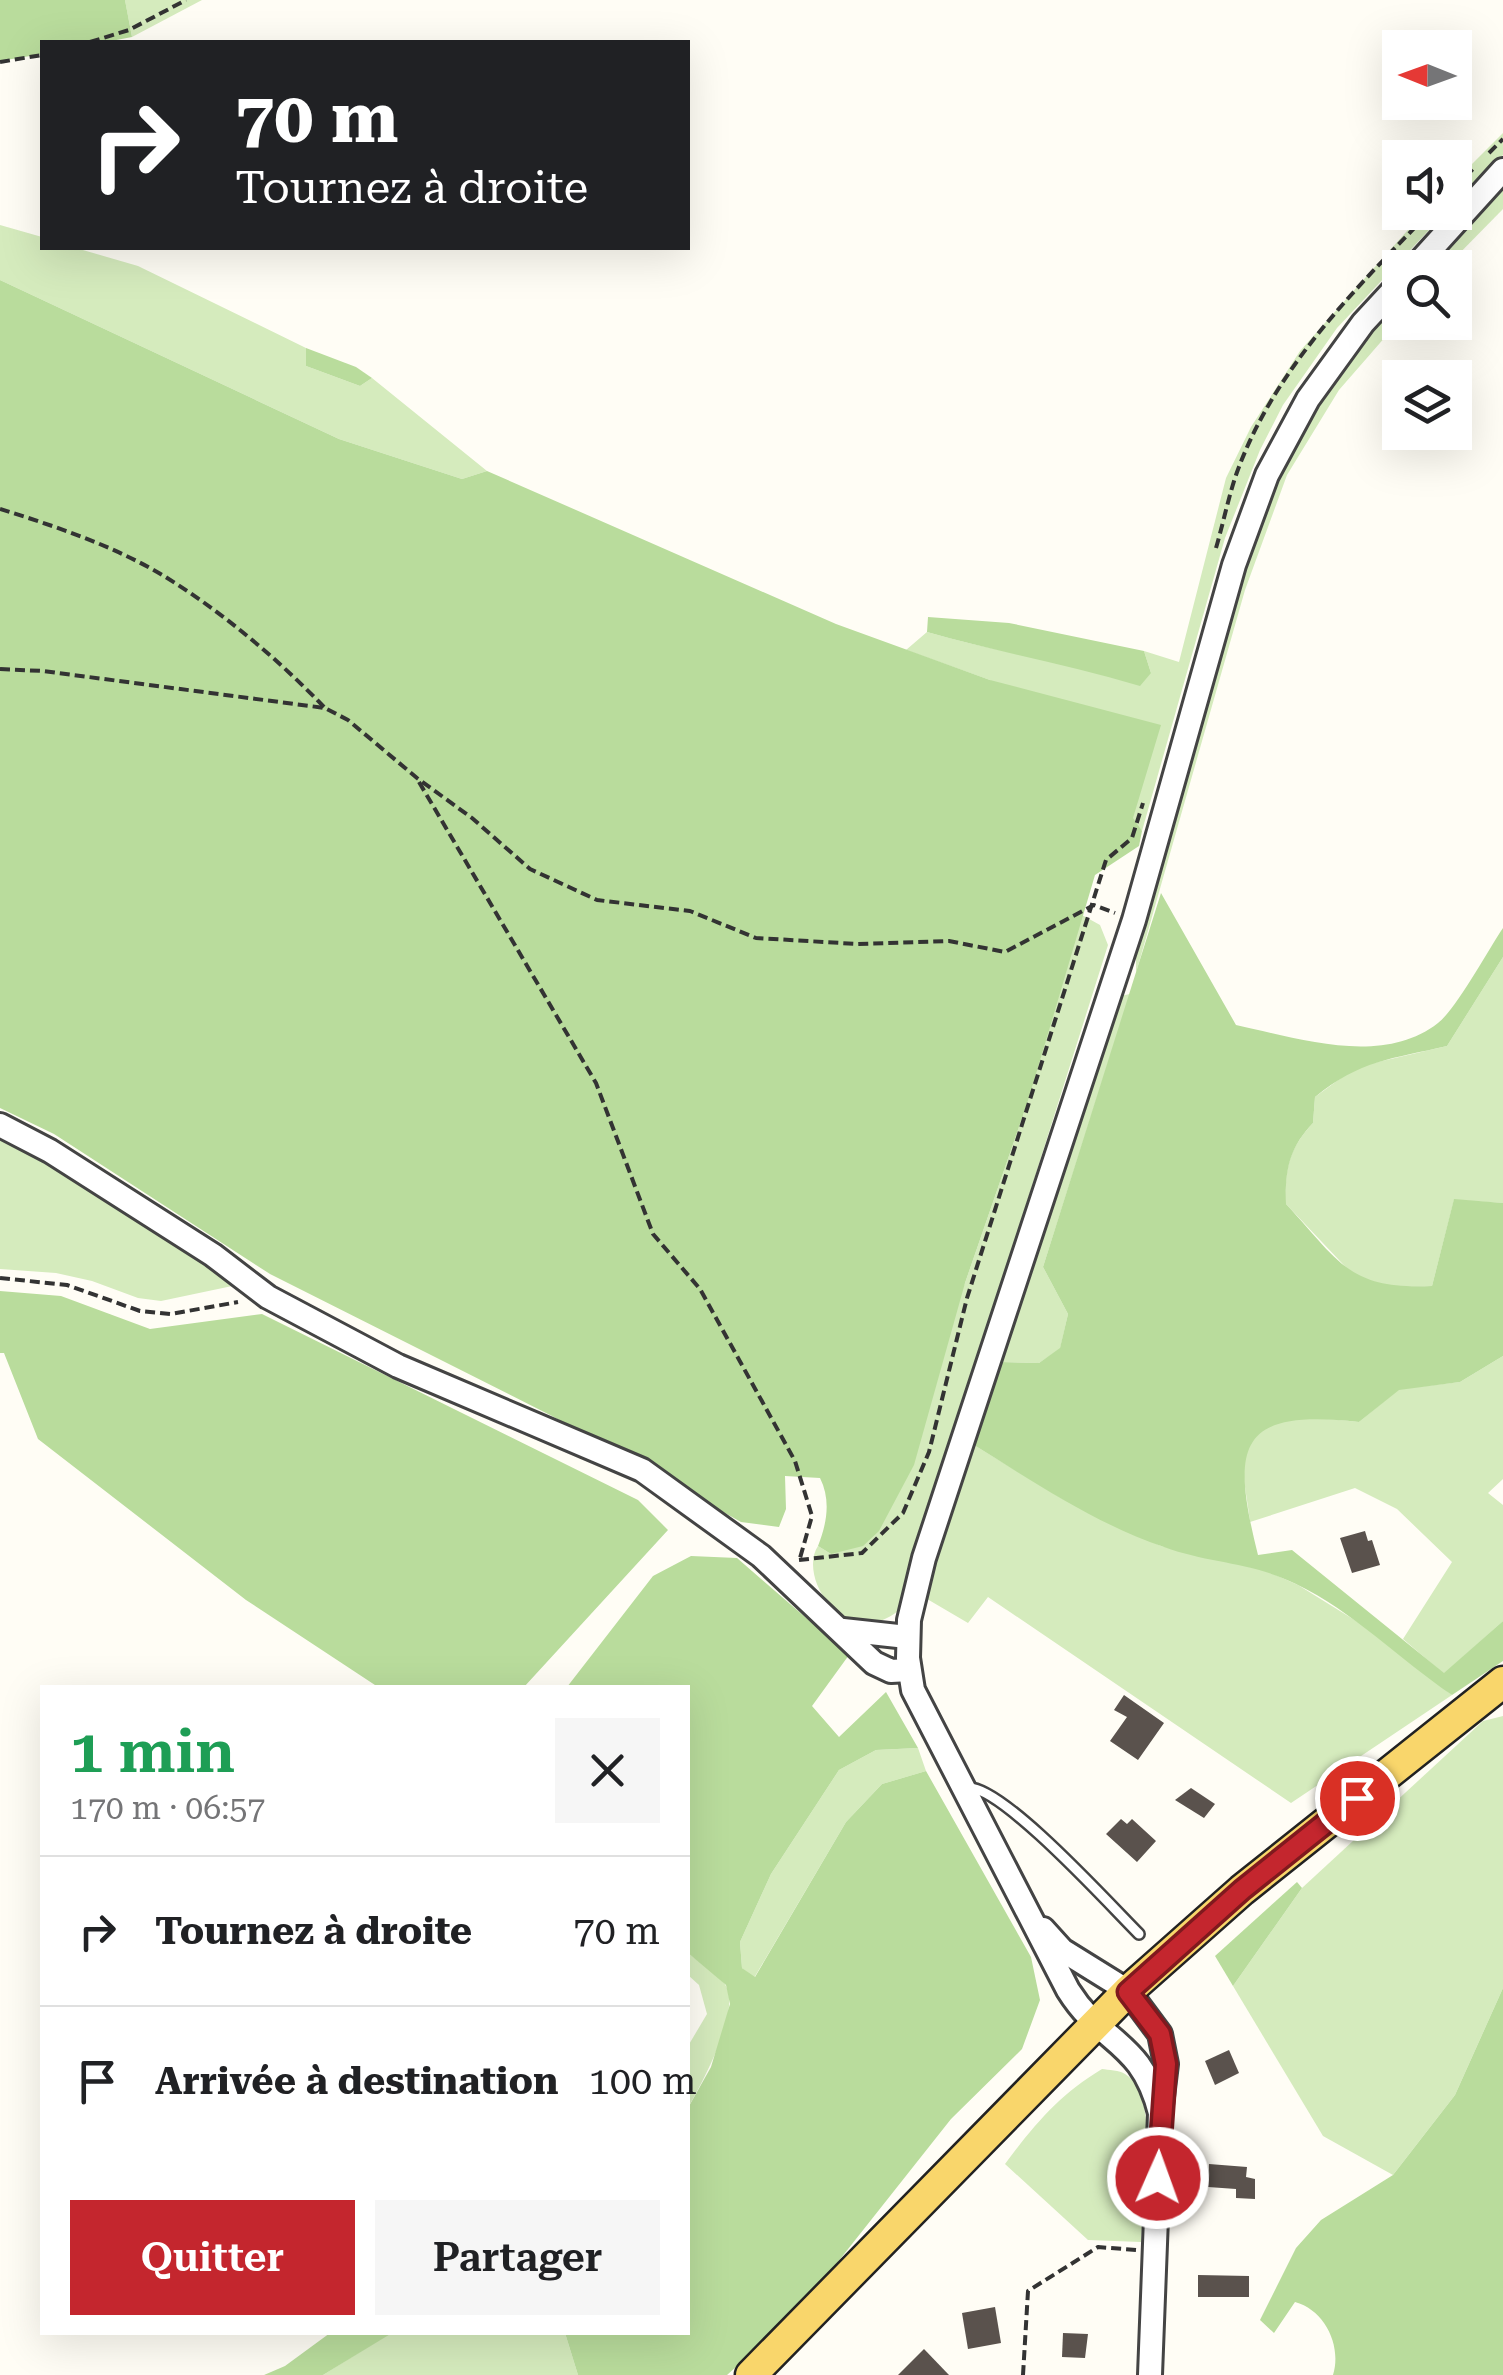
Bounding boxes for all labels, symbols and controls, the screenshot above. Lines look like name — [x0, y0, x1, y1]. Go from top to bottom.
north arrow — [1382, 30, 1472, 120]
map controls — [1382, 30, 1472, 450]
text: 70 m — [235, 77, 399, 159]
icon: right — [70, 80, 200, 210]
button: sound — [1382, 140, 1472, 230]
text: Tournez à droite — [235, 161, 588, 214]
button: search — [1382, 250, 1472, 340]
button: layers — [1382, 360, 1472, 450]
text: 1 min — [70, 1716, 235, 1787]
button: close — [555, 1718, 660, 1823]
pin — [1315, 1756, 1400, 1841]
icon: arrive — [1330, 1771, 1385, 1826]
text: 170 m · 06:57 — [70, 1789, 265, 1827]
icon: right — [70, 1904, 125, 1959]
text: Tournez à droite — [155, 1909, 472, 1953]
text: 70 m — [573, 1909, 660, 1953]
icon: arrive — [70, 2054, 125, 2109]
text: Arrivée à destination — [155, 2059, 559, 2103]
text: 100 m — [589, 2059, 697, 2103]
position arrow — [1106, 2126, 1210, 2230]
button: Quitter — [70, 2200, 355, 2315]
button: Partager — [375, 2200, 660, 2315]

